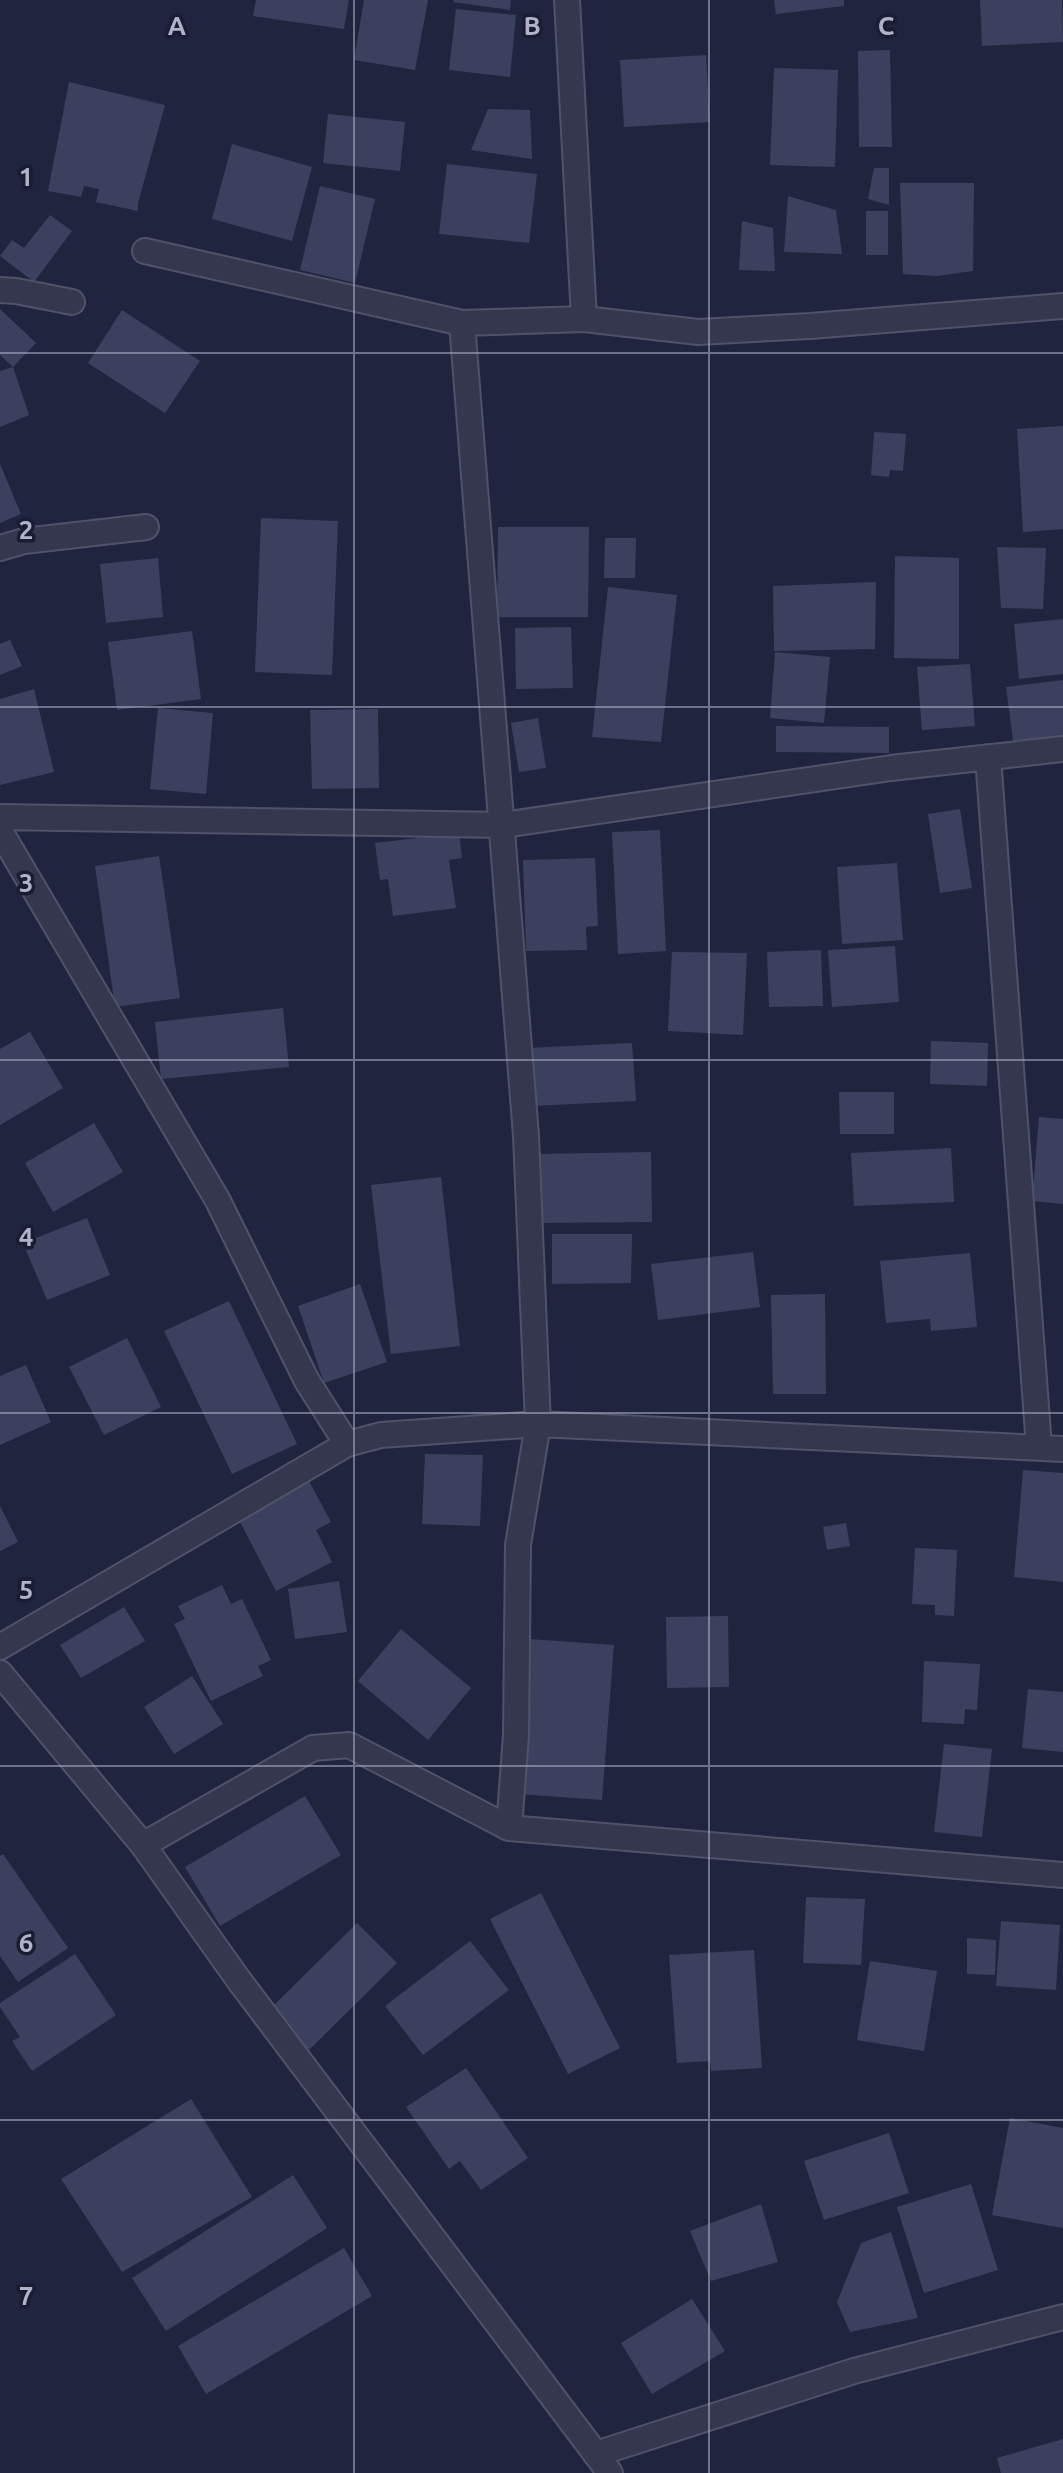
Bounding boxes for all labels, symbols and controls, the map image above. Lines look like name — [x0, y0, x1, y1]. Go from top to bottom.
text: A — [168, 11, 187, 40]
text: B — [523, 11, 541, 40]
text: C — [878, 11, 895, 40]
text: 1 — [19, 162, 33, 191]
text: 2 — [19, 515, 33, 544]
text: 3 — [19, 868, 33, 897]
text: 4 — [19, 1222, 33, 1251]
text: 5 — [19, 1575, 33, 1604]
text: 6 — [19, 1928, 33, 1957]
text: 7 — [19, 2281, 33, 2310]

